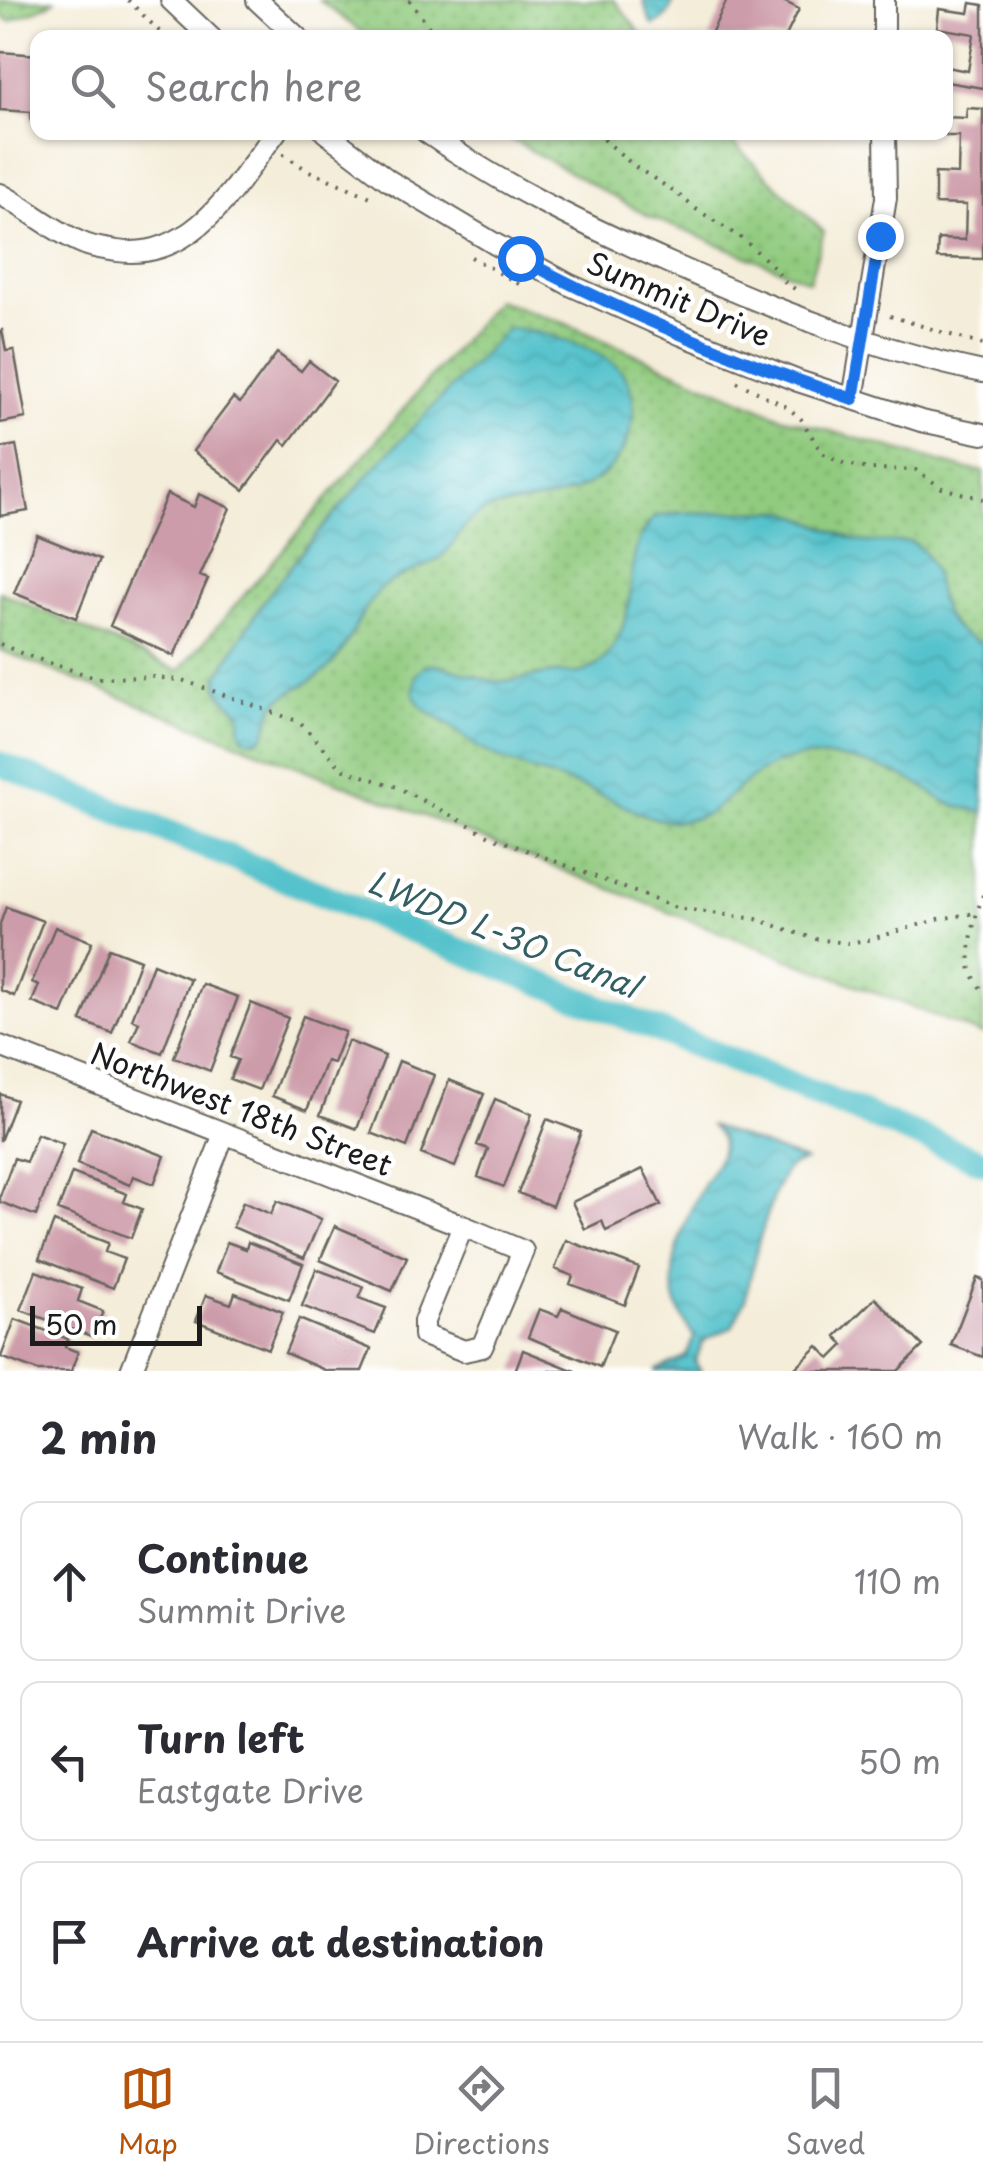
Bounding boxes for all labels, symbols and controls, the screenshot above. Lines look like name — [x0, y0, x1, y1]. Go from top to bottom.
search box — [30, 30, 953, 140]
text: Search here — [145, 57, 362, 114]
icon: search — [65, 58, 120, 113]
route end — [858, 214, 904, 260]
route start — [498, 236, 544, 282]
street label: Summit Drive — [580, 239, 778, 357]
water label: LWDD L-30 Canal — [361, 857, 651, 1011]
street label: Northwest 18th Street — [85, 1030, 399, 1186]
scale bar — [30, 1301, 202, 1346]
text: 50 m — [45, 1302, 118, 1345]
text: 2 min — [40, 1405, 157, 1468]
text: Walk · 160 m — [737, 1412, 943, 1460]
text: Continue — [137, 1529, 308, 1586]
icon: ahead — [42, 1554, 97, 1609]
text: 110 m — [854, 1557, 941, 1605]
text: Summit Drive — [137, 1586, 346, 1634]
text: Turn left — [137, 1709, 305, 1766]
icon: left — [42, 1734, 97, 1789]
text: 50 m — [858, 1737, 941, 1785]
text: Eastgate Drive — [137, 1766, 364, 1814]
text: Arrive at destination — [137, 1913, 545, 1970]
icon: arrive — [42, 1914, 97, 1969]
tab: Map — [118, 2061, 178, 2164]
tab: Directions — [414, 2061, 550, 2164]
tab: Saved — [786, 2061, 865, 2164]

